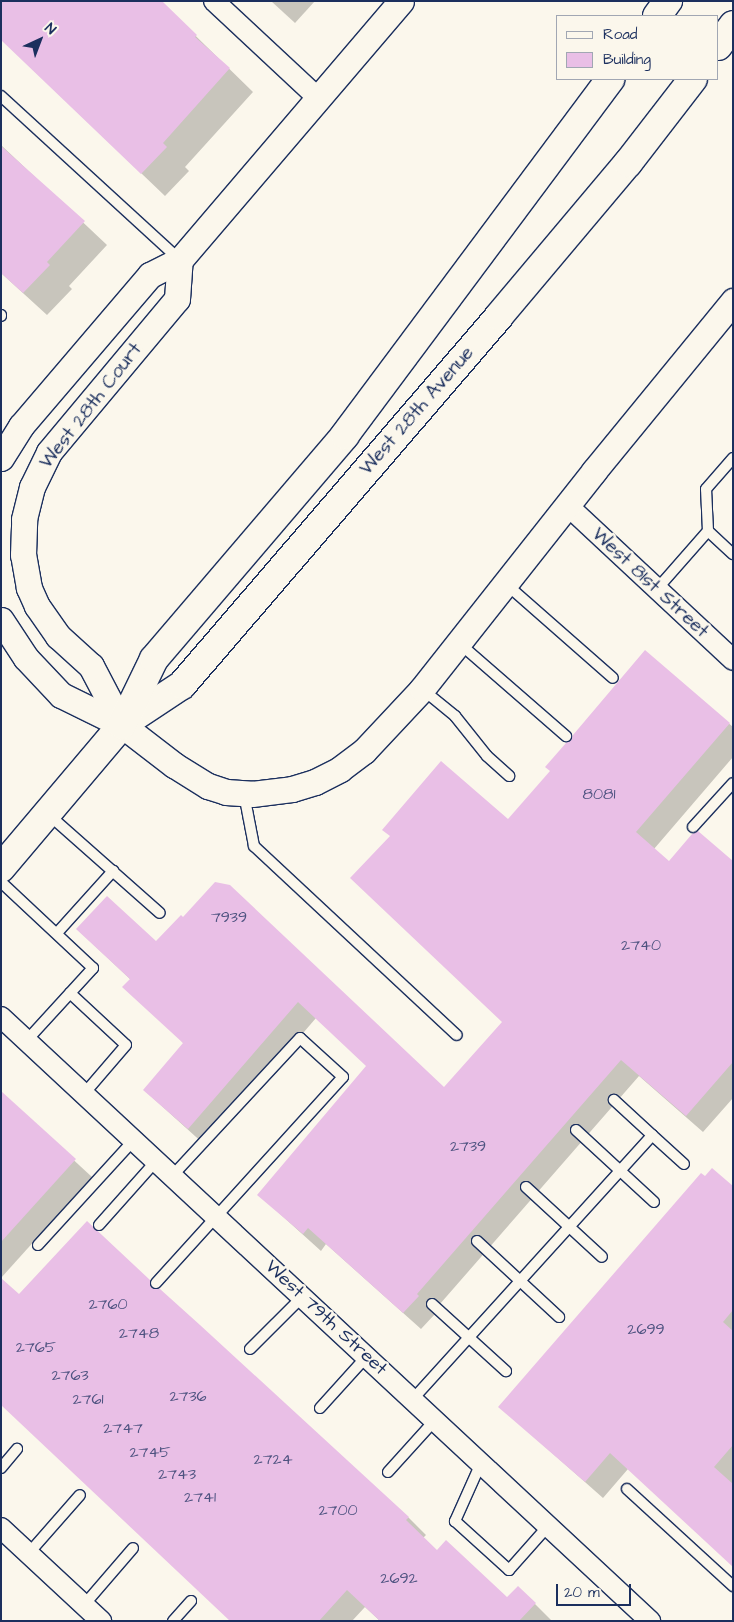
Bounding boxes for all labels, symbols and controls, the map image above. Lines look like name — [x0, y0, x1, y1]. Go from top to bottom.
north arrow — [15, 15, 65, 65]
legend — [556, 15, 719, 80]
text: N — [40, 19, 60, 39]
text: Road — [603, 24, 637, 45]
text: Building — [603, 49, 651, 70]
street label: West 28th Court — [35, 339, 147, 473]
street label: West 28th Avenue — [355, 342, 479, 480]
street label: West 81st Street — [587, 523, 713, 643]
house number: 8081 — [583, 784, 615, 804]
house number: 7939 — [211, 907, 247, 927]
house number: 2740 — [621, 935, 661, 955]
house number: 2739 — [450, 1136, 486, 1156]
street label: West 79th Street — [260, 1256, 392, 1380]
house number: 2760 — [88, 1294, 128, 1314]
house number: 2699 — [627, 1319, 665, 1339]
house number: 2748 — [119, 1323, 159, 1343]
house number: 2765 — [16, 1337, 56, 1357]
house number: 2763 — [51, 1365, 89, 1385]
house number: 2736 — [169, 1386, 207, 1406]
house number: 2761 — [72, 1389, 104, 1409]
house number: 2747 — [103, 1418, 143, 1438]
house number: 2745 — [129, 1442, 171, 1462]
house number: 2724 — [253, 1449, 293, 1469]
house number: 2743 — [158, 1464, 196, 1484]
house number: 2741 — [184, 1487, 216, 1507]
house number: 2700 — [318, 1500, 358, 1520]
house number: 2692 — [380, 1568, 418, 1588]
scale bar — [559, 1574, 634, 1606]
text: 20 m — [564, 1582, 600, 1603]

